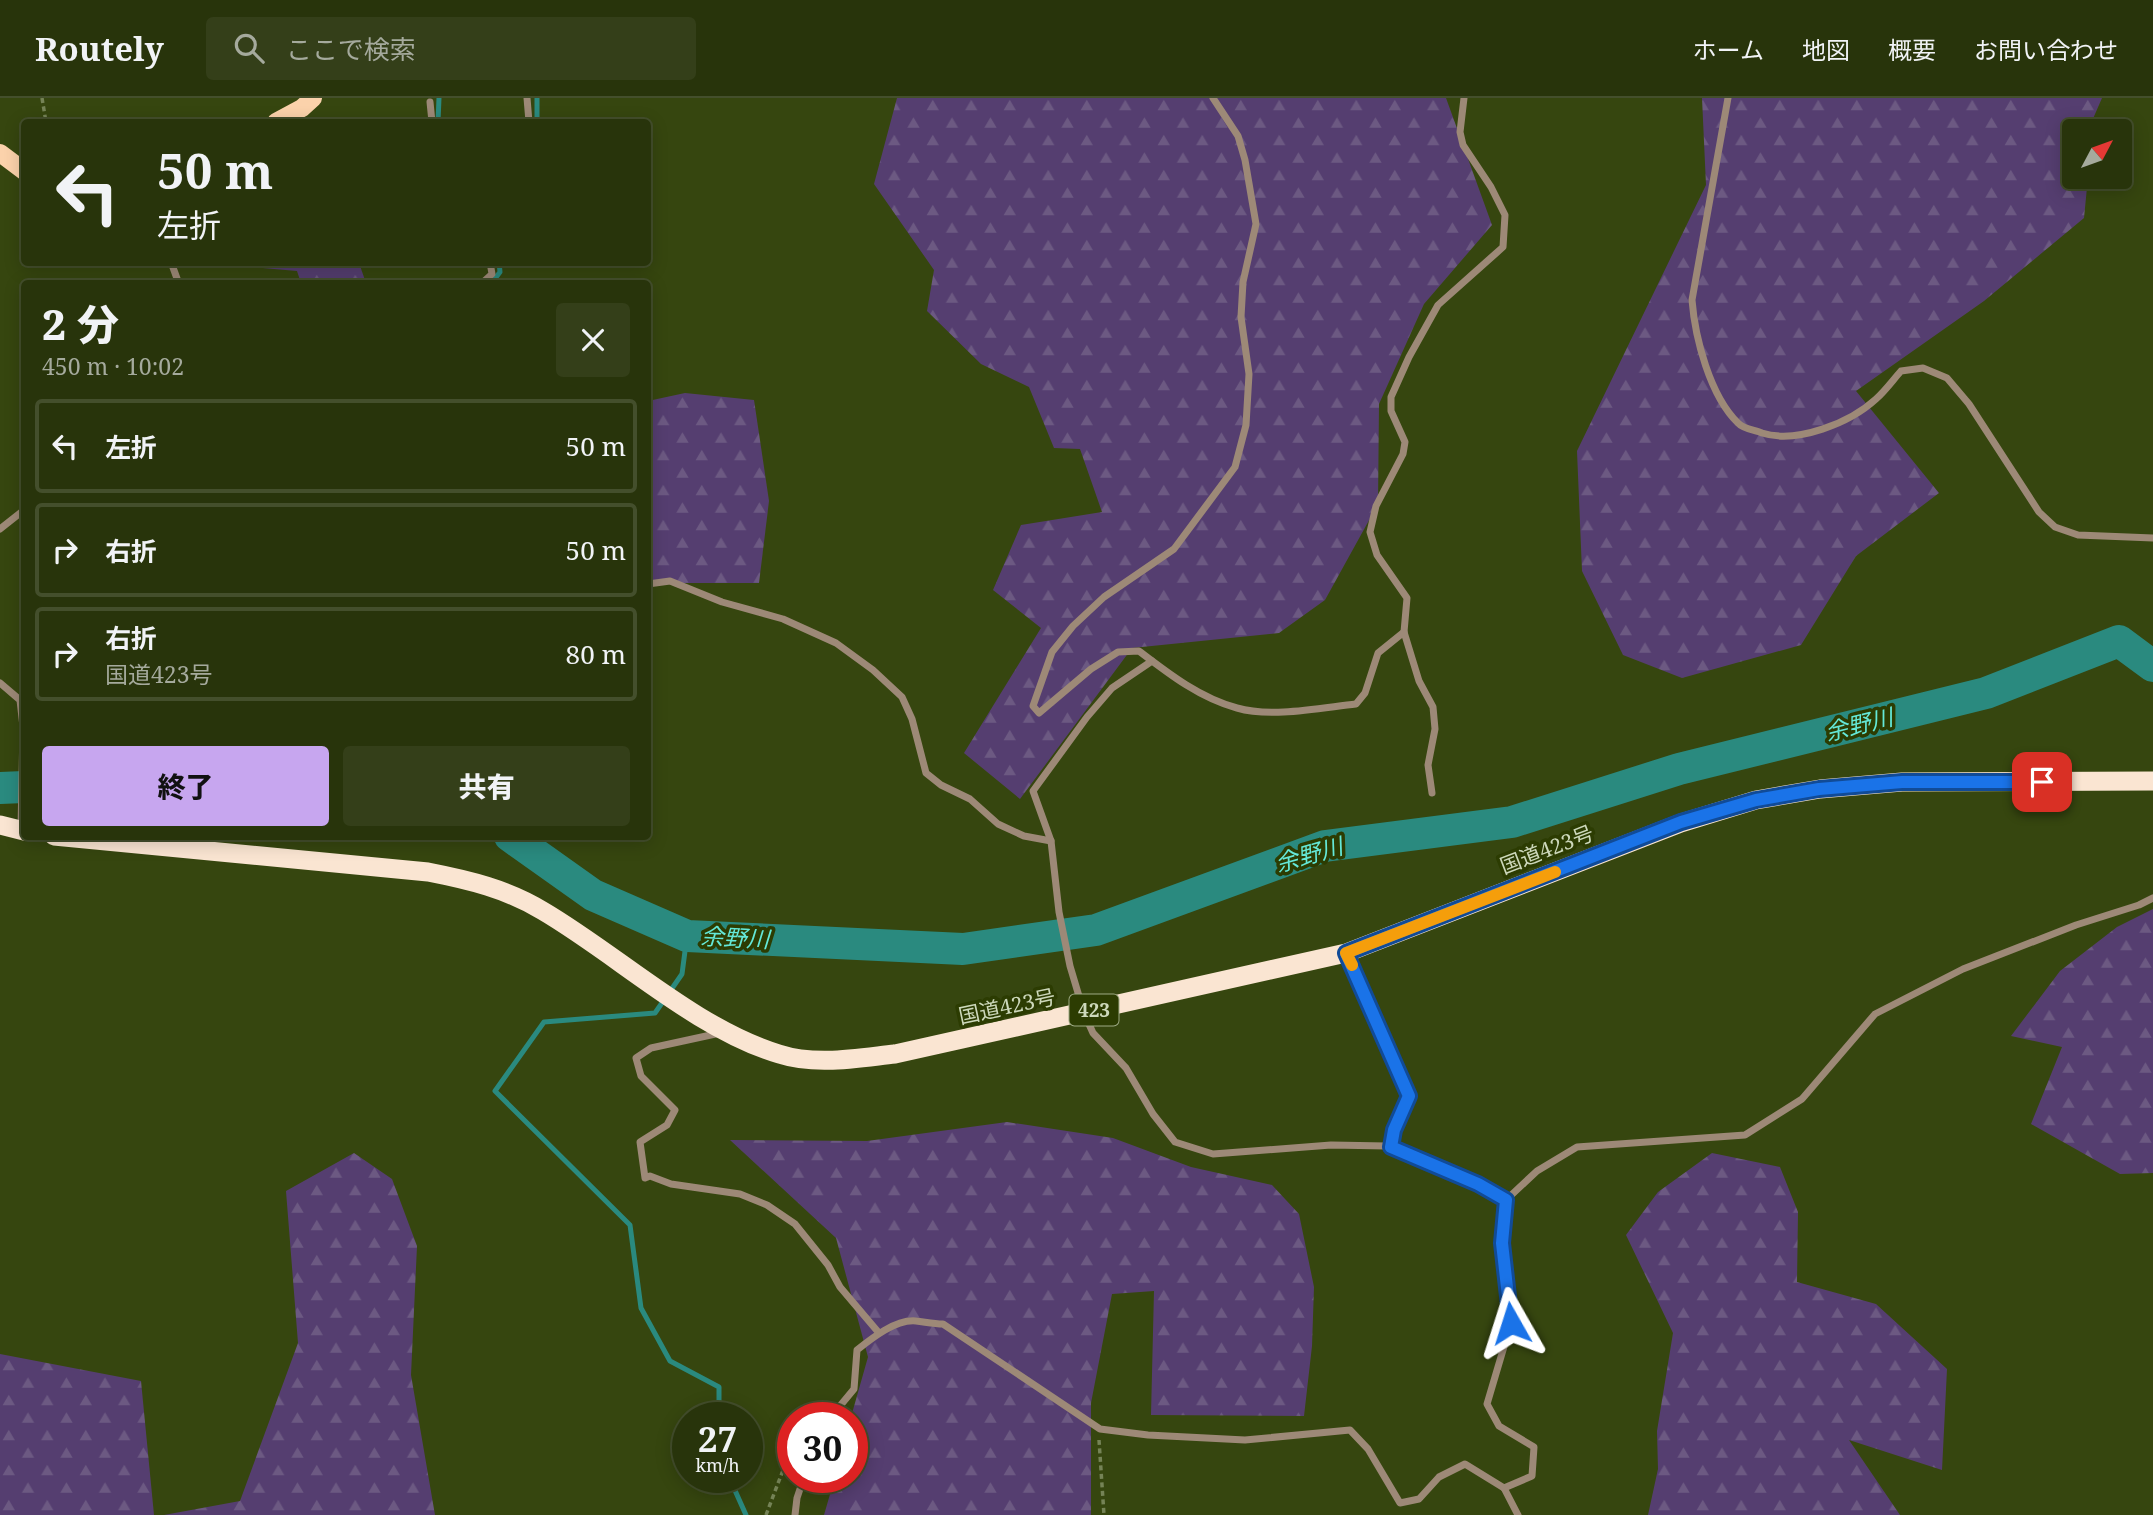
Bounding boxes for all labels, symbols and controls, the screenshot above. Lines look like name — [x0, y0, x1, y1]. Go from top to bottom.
search box — [206, 17, 696, 80]
text: Routely — [35, 26, 164, 71]
icon: search — [230, 29, 268, 67]
text: ここで検索 — [286, 31, 416, 67]
text: ホーム — [1693, 33, 1764, 66]
text: 地図 — [1802, 33, 1850, 66]
text: 概要 — [1888, 33, 1936, 66]
text: お問い合わせ — [1974, 33, 2118, 66]
north arrow — [2062, 119, 2132, 189]
map controls — [2062, 119, 2132, 189]
text: 50 m — [157, 137, 273, 203]
icon: left — [42, 147, 133, 238]
text: 左折 — [157, 203, 221, 246]
text: 2 分 — [42, 295, 119, 352]
button: close — [556, 303, 630, 377]
text: 450 m · 10:02 — [42, 350, 184, 382]
icon: left — [46, 427, 84, 465]
text: 50 m — [566, 428, 626, 464]
text: 左折 — [105, 429, 157, 465]
icon: right — [46, 531, 84, 569]
text: 50 m — [566, 532, 626, 568]
text: 右折 — [105, 533, 157, 569]
text: 右折 — [105, 620, 157, 656]
icon: right — [46, 635, 84, 673]
text: 80 m — [566, 636, 626, 672]
text: 国道423号 — [105, 658, 213, 690]
water label: 余野川 — [1821, 699, 1899, 748]
button: 終了 — [42, 746, 329, 826]
button: 共有 — [343, 746, 630, 826]
pin — [2012, 752, 2072, 812]
icon: arrive — [2023, 763, 2061, 801]
street label: 国道423号 — [1496, 818, 1598, 880]
water label: 余野川 — [1271, 828, 1349, 879]
water label: 余野川 — [700, 919, 773, 955]
street label: 国道423号 — [956, 982, 1058, 1030]
road number: 423 — [1070, 994, 1118, 1026]
position arrow — [1474, 1286, 1548, 1360]
speed limit sign: 30 — [777, 1402, 868, 1493]
text: 27 — [698, 1415, 737, 1462]
text: km/h — [695, 1453, 740, 1477]

